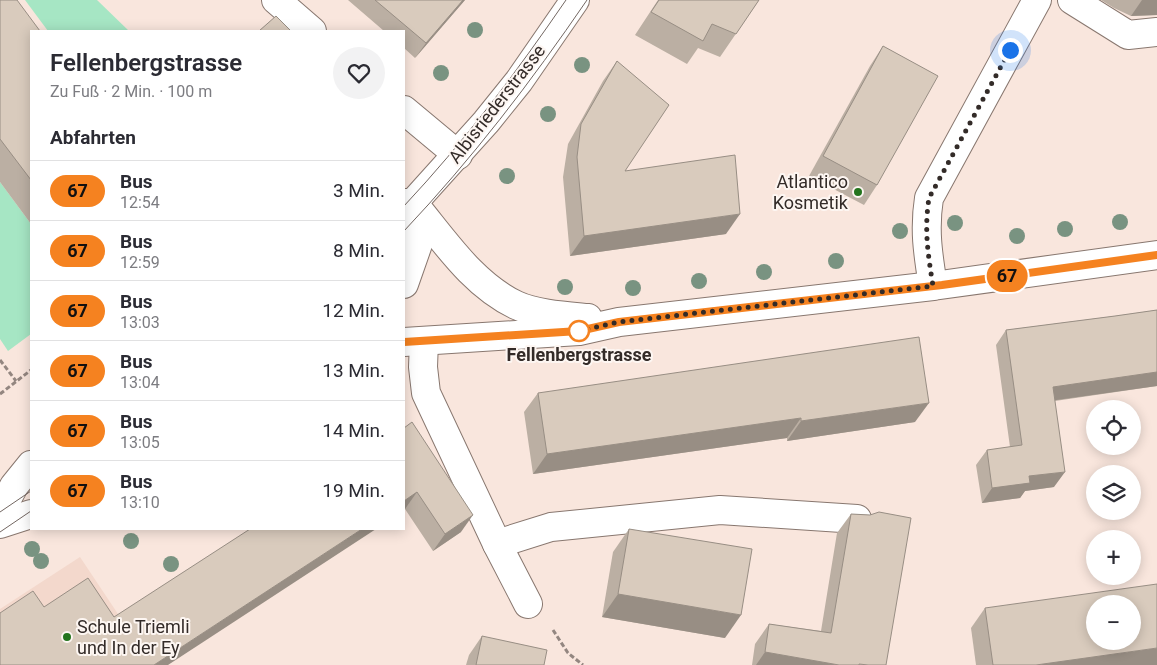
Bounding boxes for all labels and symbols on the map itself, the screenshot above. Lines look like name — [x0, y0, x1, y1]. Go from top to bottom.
your location — [998, 38, 1023, 63]
street label: Albisriederstrasse — [444, 40, 549, 167]
place label: Atlantico Kosmetik — [773, 171, 849, 213]
marker: Atlantico Kosmetik — [852, 186, 864, 198]
line badge: 67 — [984, 260, 1030, 292]
marker: Fellenbergstrasse — [568, 320, 590, 342]
place label: Fellenbergstrasse — [507, 344, 652, 365]
place label: Schule Triemli und In der Ey — [77, 616, 190, 658]
marker: Schule Triemli und In der Ey — [61, 631, 73, 643]

